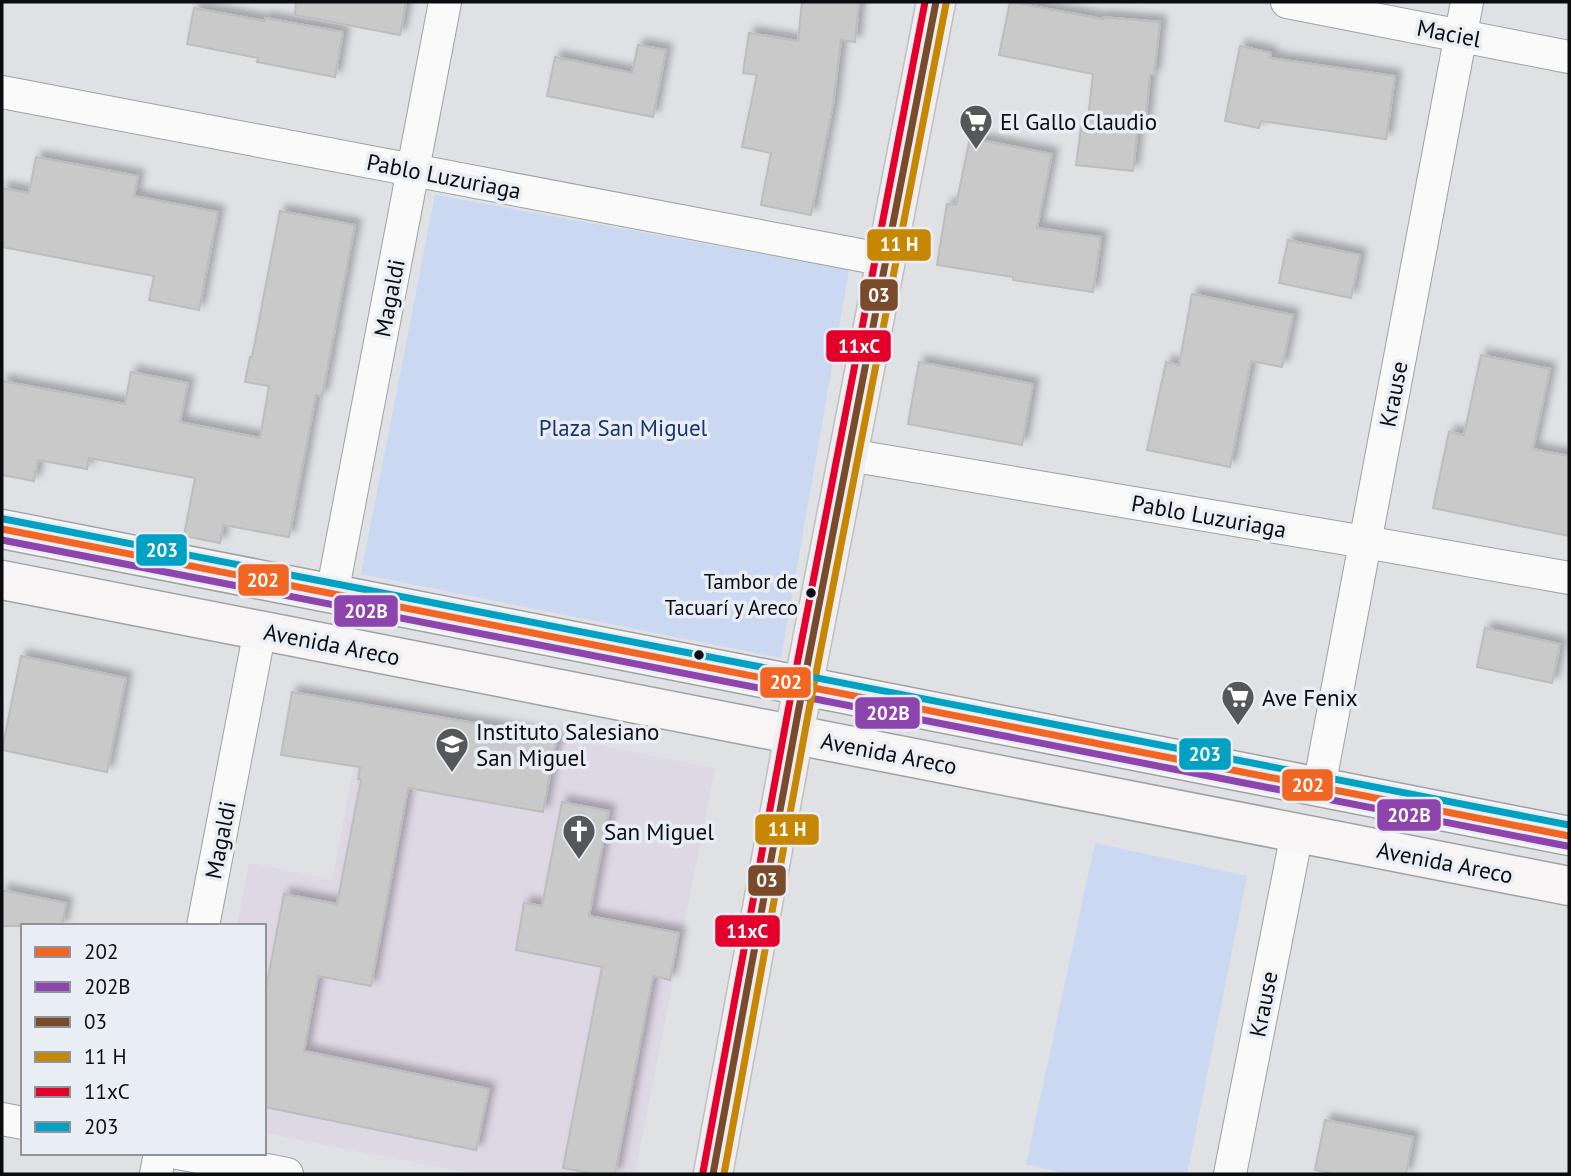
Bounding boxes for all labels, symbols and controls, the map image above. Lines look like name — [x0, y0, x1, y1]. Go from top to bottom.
street label: Maciel — [1415, 13, 1484, 53]
supermarket icon: El Gallo Claudio — [957, 102, 995, 151]
place label: El Gallo Claudio — [1000, 107, 1157, 136]
street label: Pablo Luzuriaga — [364, 147, 524, 205]
line badge: 11 H — [866, 228, 932, 262]
text: 11 H — [880, 232, 918, 256]
street label: Magaldi — [367, 257, 411, 339]
line badge: 03 — [859, 278, 899, 312]
text: 03 — [868, 283, 890, 307]
line badge: 11xC — [825, 329, 892, 363]
text: 11xC — [838, 334, 880, 358]
street label: Krause — [1372, 359, 1414, 429]
park label: Plaza San Miguel — [539, 413, 708, 442]
street label: Pablo Luzuriaga — [1129, 488, 1289, 544]
line badge: 203 — [135, 533, 188, 567]
text: 203 — [146, 538, 178, 562]
line badge: 202 — [237, 563, 290, 597]
text: 202 — [247, 568, 279, 592]
place label: Tambor de Tacuarí y Areco — [665, 568, 798, 621]
marker: Tambor de Tacuarí y Areco — [804, 586, 818, 600]
line badge: 202B — [333, 594, 399, 628]
text: 202B — [344, 599, 388, 623]
street label: Avenida Areco — [262, 617, 402, 671]
unlabelled marker — [692, 648, 706, 662]
line badge: 202 — [759, 666, 812, 699]
text: 202 — [770, 670, 802, 694]
supermarket icon: Ave Fenix — [1219, 678, 1257, 727]
place label: Ave Fenix — [1262, 683, 1358, 712]
line badge: 202B — [854, 696, 921, 730]
text: 202B — [866, 701, 910, 725]
place label: Instituto Salesiano San Miguel — [476, 717, 659, 772]
school or university icon: Instituto Salesiano San Miguel — [433, 725, 471, 774]
street label: Avenida Areco — [819, 726, 959, 780]
line badge: 203 — [1178, 737, 1232, 771]
text: 203 — [1189, 742, 1221, 766]
line badge: 202 — [1281, 768, 1334, 802]
text: 202 — [1292, 773, 1324, 797]
line badge: 202B — [1376, 798, 1442, 832]
street label: Magaldi — [198, 799, 242, 881]
text: 202B — [1387, 803, 1431, 827]
church icon: San Miguel — [560, 812, 598, 861]
line badge: 11 H — [754, 813, 820, 846]
place label: San Miguel — [604, 817, 714, 846]
text: 11 H — [768, 817, 806, 841]
street label: Avenida Areco — [1375, 835, 1515, 889]
line badge: 03 — [747, 864, 787, 897]
text: 03 — [756, 868, 778, 892]
line badge: 11xC — [714, 914, 781, 948]
text: 11xC — [726, 919, 768, 943]
legend — [21, 924, 266, 1155]
text: 202 — [84, 938, 118, 965]
street label: Krause — [1242, 969, 1284, 1039]
text: 202B — [84, 973, 131, 1000]
text: 03 — [84, 1008, 107, 1035]
text: 11 H — [84, 1043, 127, 1070]
text: 11xC — [84, 1078, 130, 1105]
text: 203 — [84, 1113, 118, 1140]

